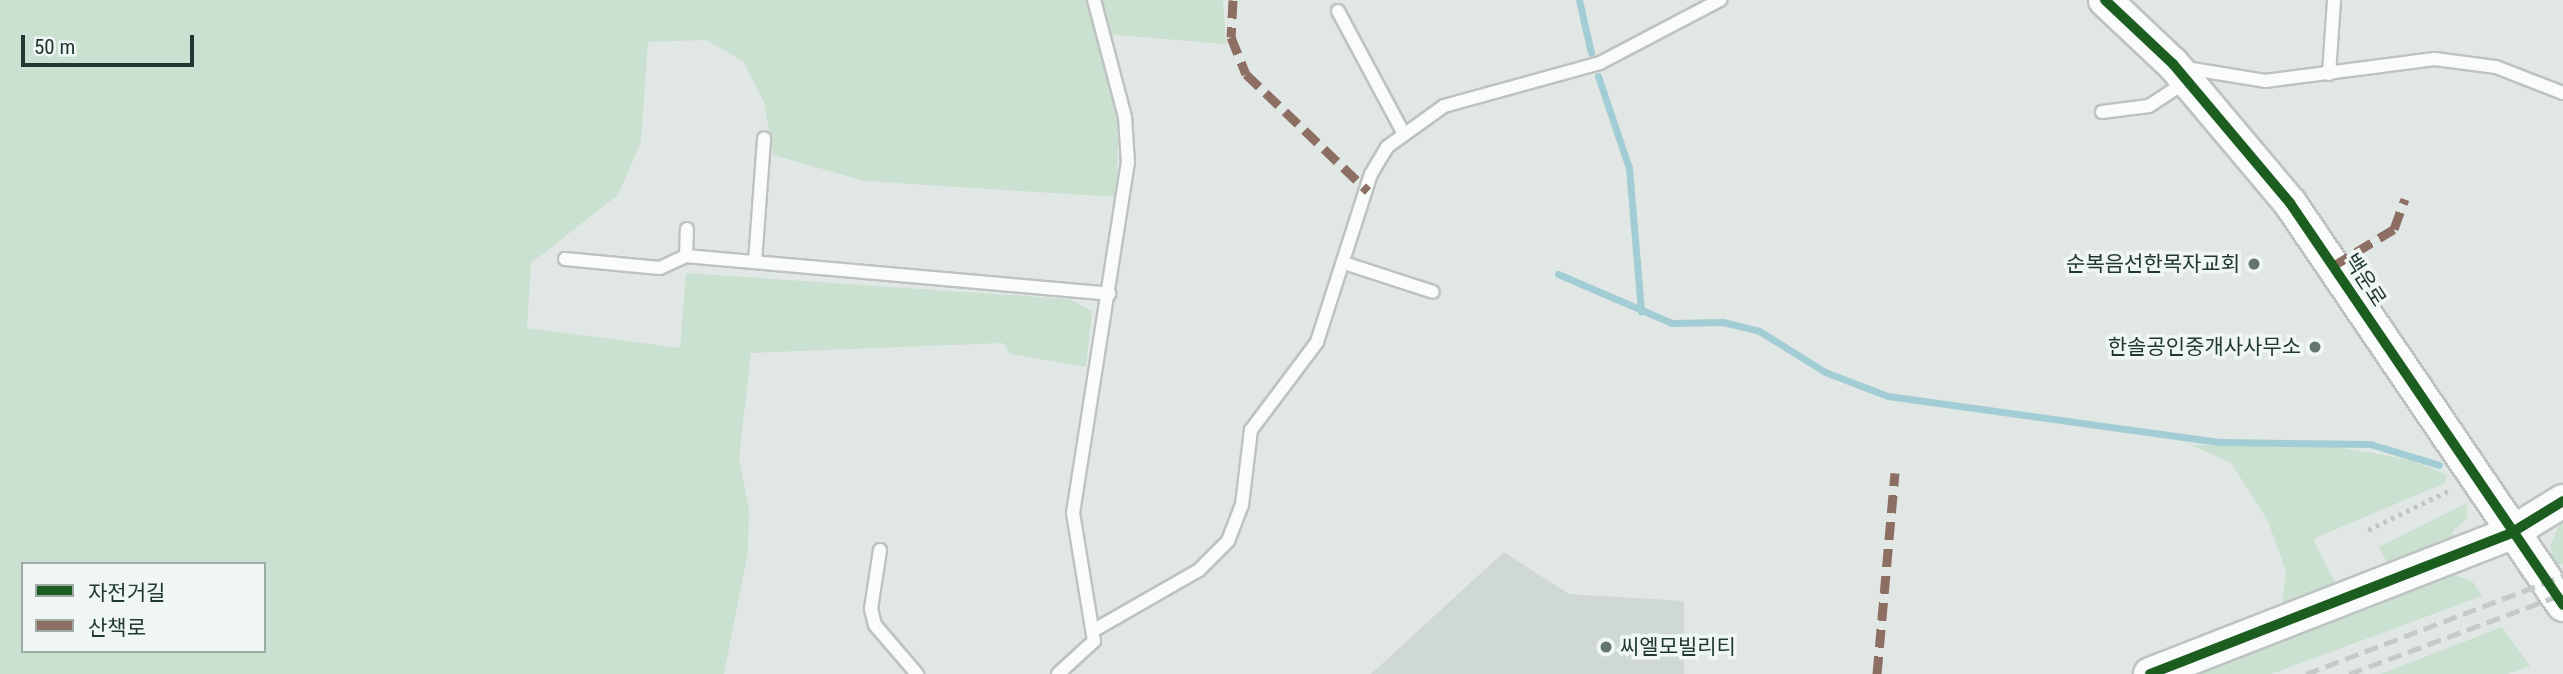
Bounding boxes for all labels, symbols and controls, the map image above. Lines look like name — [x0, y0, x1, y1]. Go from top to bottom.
scale bar — [24, 21, 198, 65]
text: 50 m — [34, 35, 75, 59]
street label: 백운로 — [2339, 249, 2391, 311]
place label: 순복음선한목자교회 — [2066, 251, 2240, 277]
marker: 순복음선한목자교회 — [2246, 256, 2262, 272]
place label: 한솔공인중개사사무소 — [2108, 334, 2301, 360]
marker: 한솔공인중개사사무소 — [2307, 339, 2323, 355]
legend — [21, 562, 266, 653]
text: 자전거길 — [88, 581, 165, 605]
text: 산책로 — [88, 616, 146, 640]
place label: 씨엘모빌리티 — [1620, 634, 1736, 660]
marker: 씨엘모빌리티 — [1598, 639, 1614, 655]

